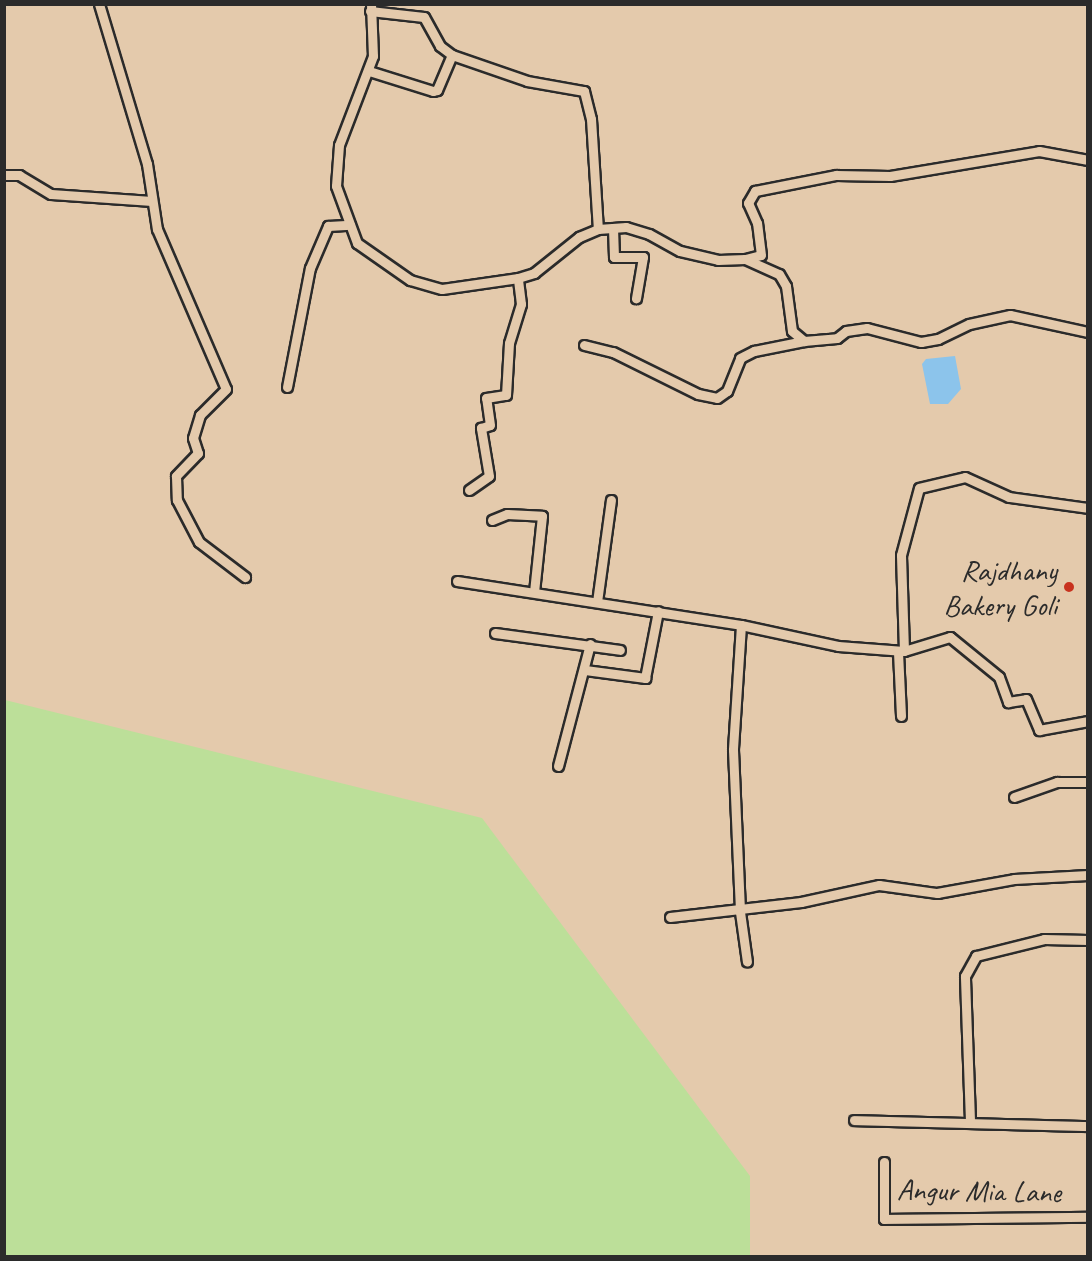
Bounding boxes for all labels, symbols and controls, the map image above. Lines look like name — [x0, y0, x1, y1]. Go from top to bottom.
place label: Rajdhany Bakery Goli — [943, 552, 1057, 622]
marker: Rajdhany Bakery Goli — [1062, 580, 1076, 594]
street label: Angur Mia Lane — [897, 1172, 1061, 1210]

